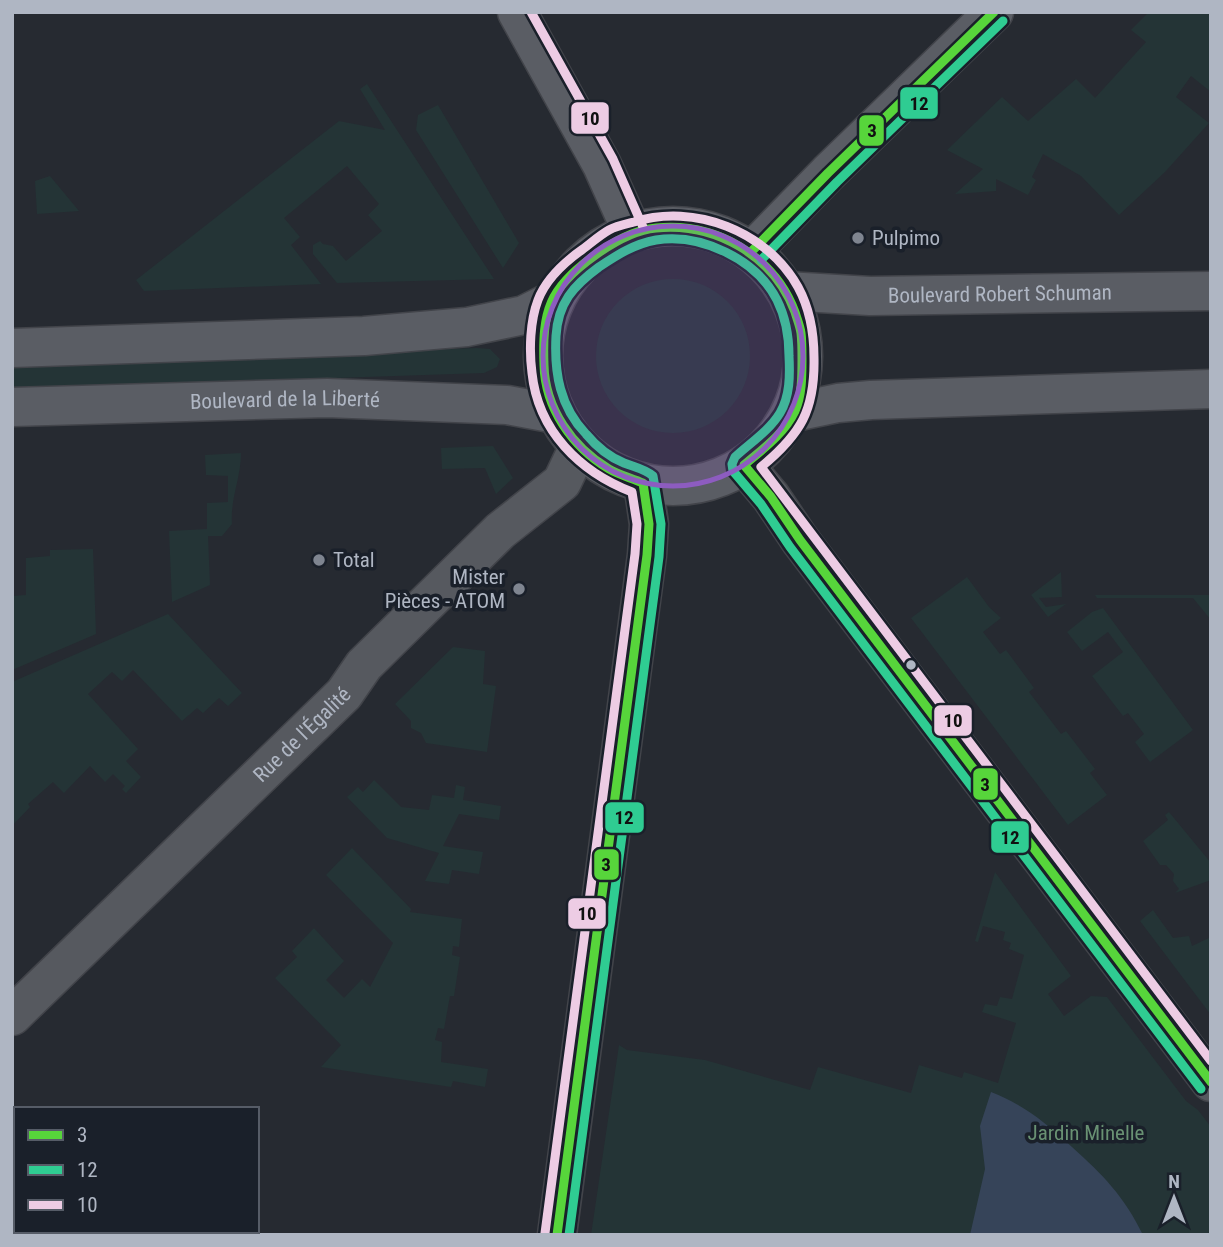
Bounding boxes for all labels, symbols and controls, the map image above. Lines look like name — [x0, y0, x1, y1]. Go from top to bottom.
line badge: 12 — [899, 86, 939, 120]
text: 12 — [909, 92, 929, 115]
line badge: 10 — [570, 101, 610, 135]
text: 10 — [580, 107, 600, 130]
line badge: 3 — [858, 114, 885, 147]
text: 3 — [867, 119, 877, 142]
place label: Pulpimo — [872, 226, 940, 250]
marker: Pulpimo — [850, 230, 866, 246]
street label: Boulevard Robert Schuman — [888, 280, 1112, 308]
street label: Boulevard de la Liberté — [190, 386, 380, 414]
place label: Total — [333, 548, 375, 572]
marker: Total — [311, 552, 327, 568]
place label: Mister Pièces - ATOM — [385, 565, 505, 613]
marker: Mister Pièces - ATOM — [511, 581, 527, 597]
unlabelled marker — [904, 658, 918, 672]
street label: Rue de l'Égalité — [248, 682, 356, 787]
line badge: 10 — [933, 704, 973, 737]
text: 10 — [943, 709, 963, 732]
line badge: 3 — [972, 767, 999, 801]
text: 3 — [980, 773, 990, 796]
line badge: 12 — [604, 801, 645, 834]
text: 12 — [614, 806, 634, 829]
line badge: 12 — [990, 820, 1030, 854]
text: 12 — [1000, 826, 1020, 849]
line badge: 3 — [593, 848, 620, 881]
text: 3 — [601, 853, 611, 876]
line badge: 10 — [567, 897, 607, 930]
text: 10 — [577, 902, 597, 925]
legend — [14, 1107, 259, 1233]
park label: Jardin Minelle — [1028, 1121, 1145, 1145]
text: 3 — [77, 1123, 87, 1147]
text: 12 — [77, 1158, 98, 1182]
north arrow — [1139, 1163, 1209, 1233]
text: N — [1168, 1170, 1180, 1193]
text: 10 — [77, 1193, 98, 1217]

